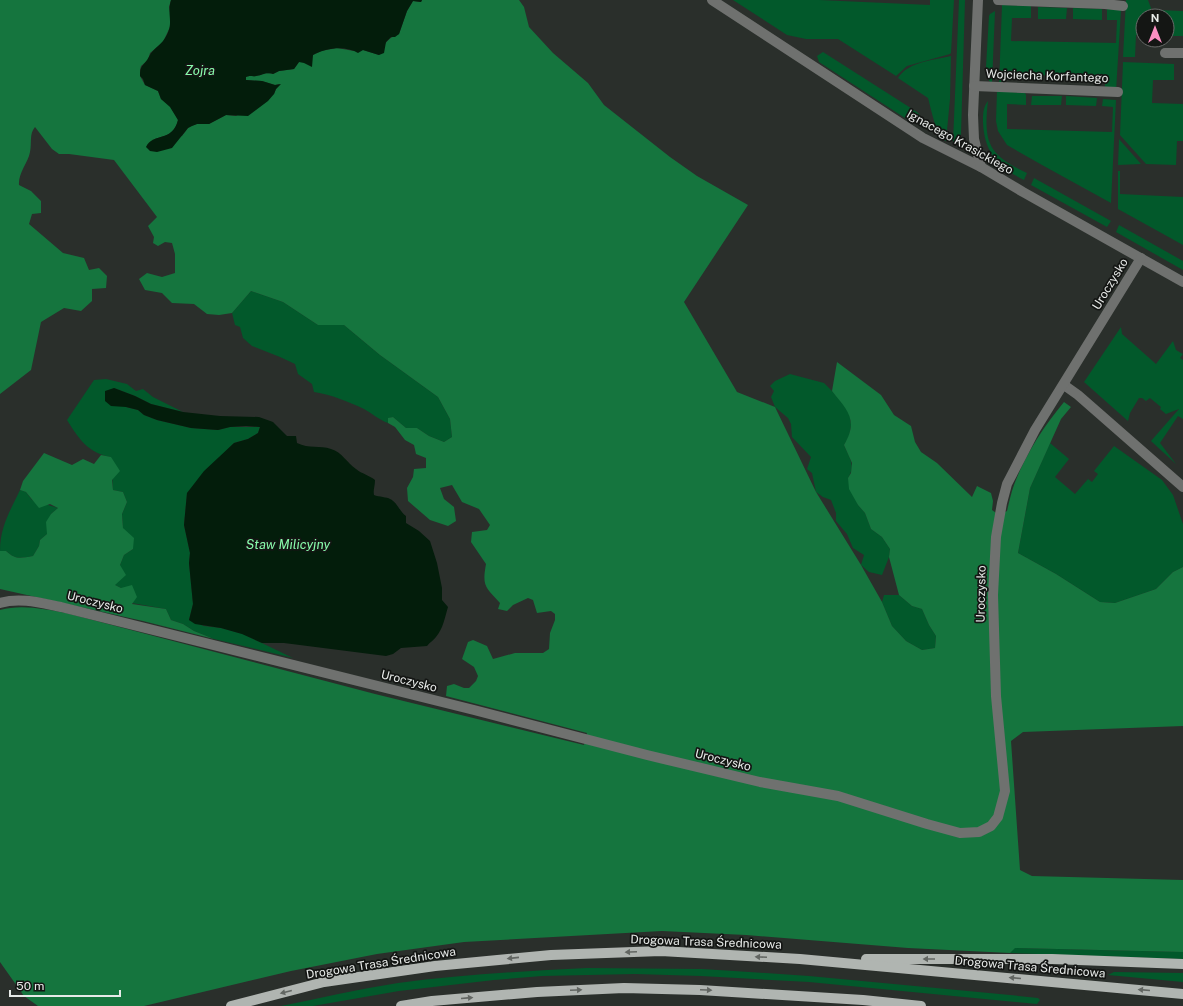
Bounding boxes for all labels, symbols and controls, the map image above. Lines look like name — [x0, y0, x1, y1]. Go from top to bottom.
north arrow — [1135, 8, 1175, 48]
text: N — [1151, 12, 1159, 24]
water label: Zojra — [185, 63, 215, 78]
street label: Wojciecha Korfantego — [985, 67, 1109, 85]
street label: Ignacego Krasickiego — [904, 107, 1016, 177]
street label: Uroczysko — [1089, 256, 1131, 312]
water label: Staw Milicyjny — [246, 537, 331, 552]
street label: Uroczysko — [973, 565, 989, 623]
street label: Uroczysko — [65, 588, 125, 616]
street label: Uroczysko — [379, 667, 439, 695]
street label: Uroczysko — [693, 746, 753, 774]
street label: Drogowa Trasa Średnicowa — [630, 932, 782, 952]
street label: Drogowa Trasa Średnicowa — [305, 944, 457, 982]
one-way arrow — [625, 949, 637, 956]
one-way arrow — [755, 953, 767, 960]
street label: Drogowa Trasa Średnicowa — [954, 953, 1106, 981]
one-way arrow — [507, 955, 519, 962]
one-way arrow — [922, 956, 935, 962]
scale bar — [10, 972, 120, 998]
one-way arrow — [1009, 975, 1021, 982]
text: 50 m — [16, 979, 44, 993]
one-way arrow — [570, 987, 582, 994]
one-way arrow — [700, 987, 712, 994]
one-way arrow — [1138, 987, 1150, 993]
one-way arrow — [280, 989, 292, 995]
one-way arrow — [461, 995, 473, 1002]

